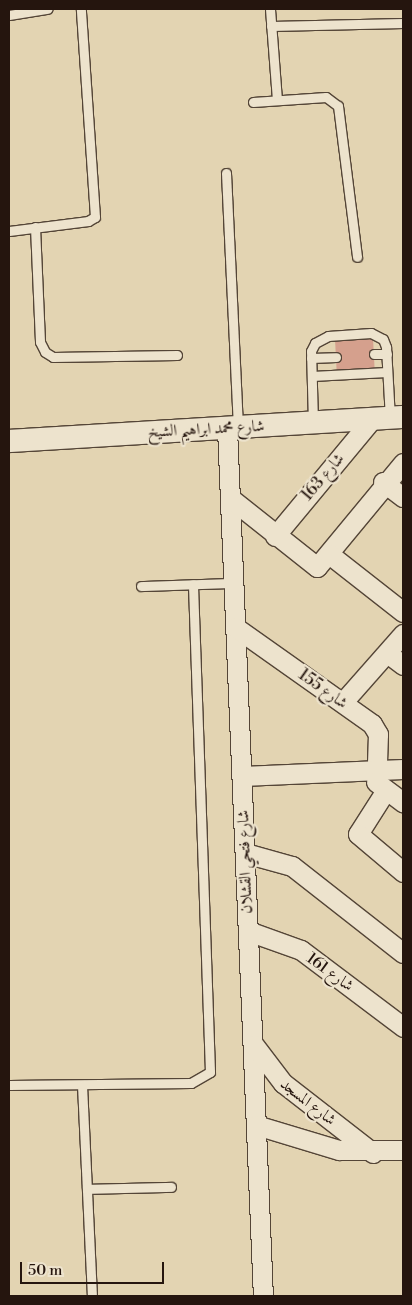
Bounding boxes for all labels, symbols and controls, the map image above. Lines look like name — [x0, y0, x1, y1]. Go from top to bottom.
street label: شارع محمد ابراهيم الشيخ — [147, 416, 265, 442]
street label: شارع 163 — [298, 449, 348, 505]
street label: شارع 155 — [295, 665, 351, 713]
street label: شارع فتحي القشلان — [234, 810, 256, 914]
street label: شارع 161 — [303, 948, 357, 996]
street label: شارع المسجد — [276, 1074, 340, 1130]
scale bar — [22, 1252, 166, 1284]
text: 50 m — [28, 1261, 62, 1280]

